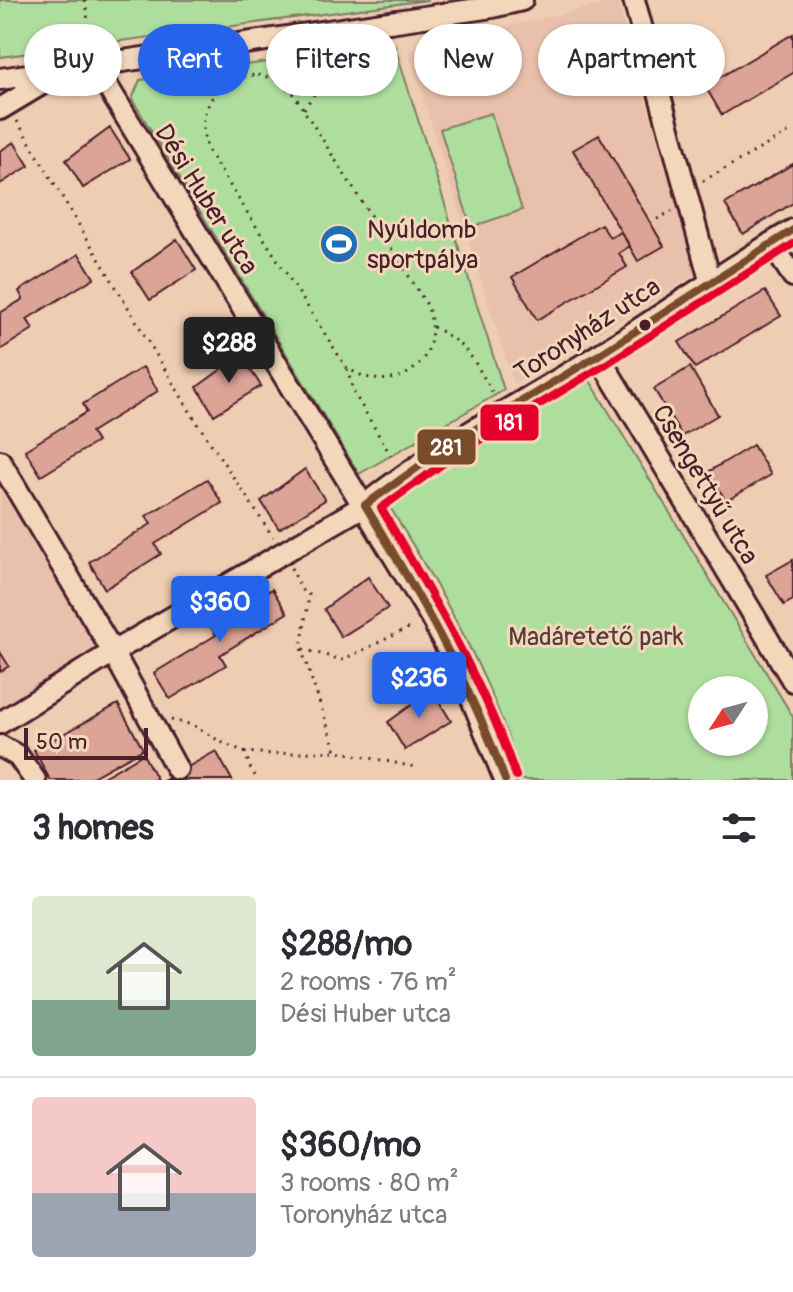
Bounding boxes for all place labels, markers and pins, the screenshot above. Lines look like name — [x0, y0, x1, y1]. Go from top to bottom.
place label: Nyúldomb sportpálya — [367, 214, 478, 276]
sports icon: Nyúldomb sportpálya — [318, 223, 360, 265]
pin: $288 — [182, 317, 276, 385]
unlabelled marker — [637, 317, 653, 333]
pin: $360 — [173, 576, 267, 644]
pin: $236 — [372, 652, 466, 720]

